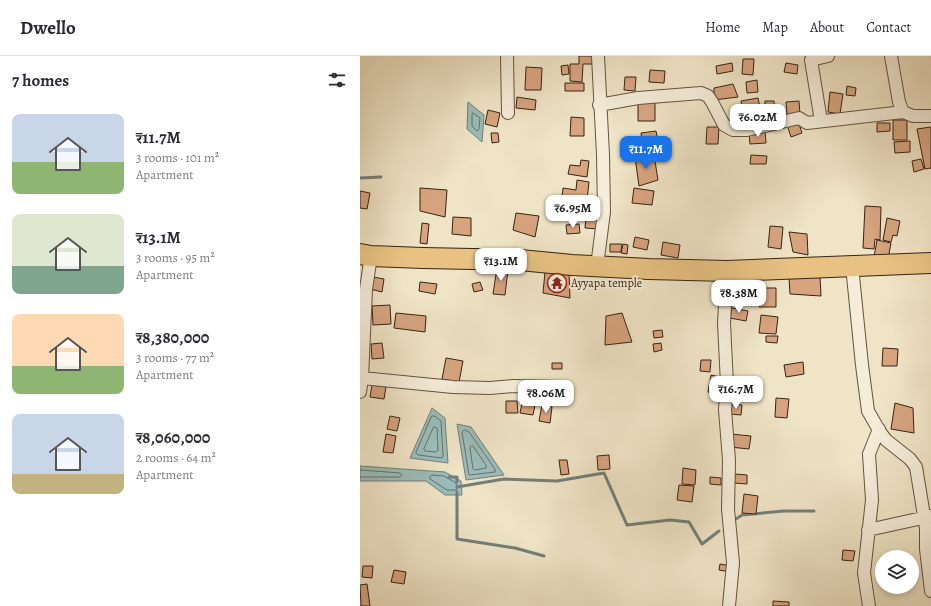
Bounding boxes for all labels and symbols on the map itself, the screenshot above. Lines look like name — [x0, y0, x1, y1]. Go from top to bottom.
pin: ₹6.02M — [725, 104, 791, 138]
pin: ₹11.7M — [613, 136, 679, 170]
pin: ₹6.95M — [540, 195, 606, 229]
pin: ₹13.1M — [468, 248, 534, 282]
temple icon: Ayyapa temple — [546, 272, 568, 294]
place label: Ayyapa temple — [570, 275, 642, 291]
pin: ₹8.38M — [706, 280, 772, 314]
pin: ₹16.7M — [703, 376, 769, 410]
pin: ₹8.06M — [513, 380, 579, 414]

